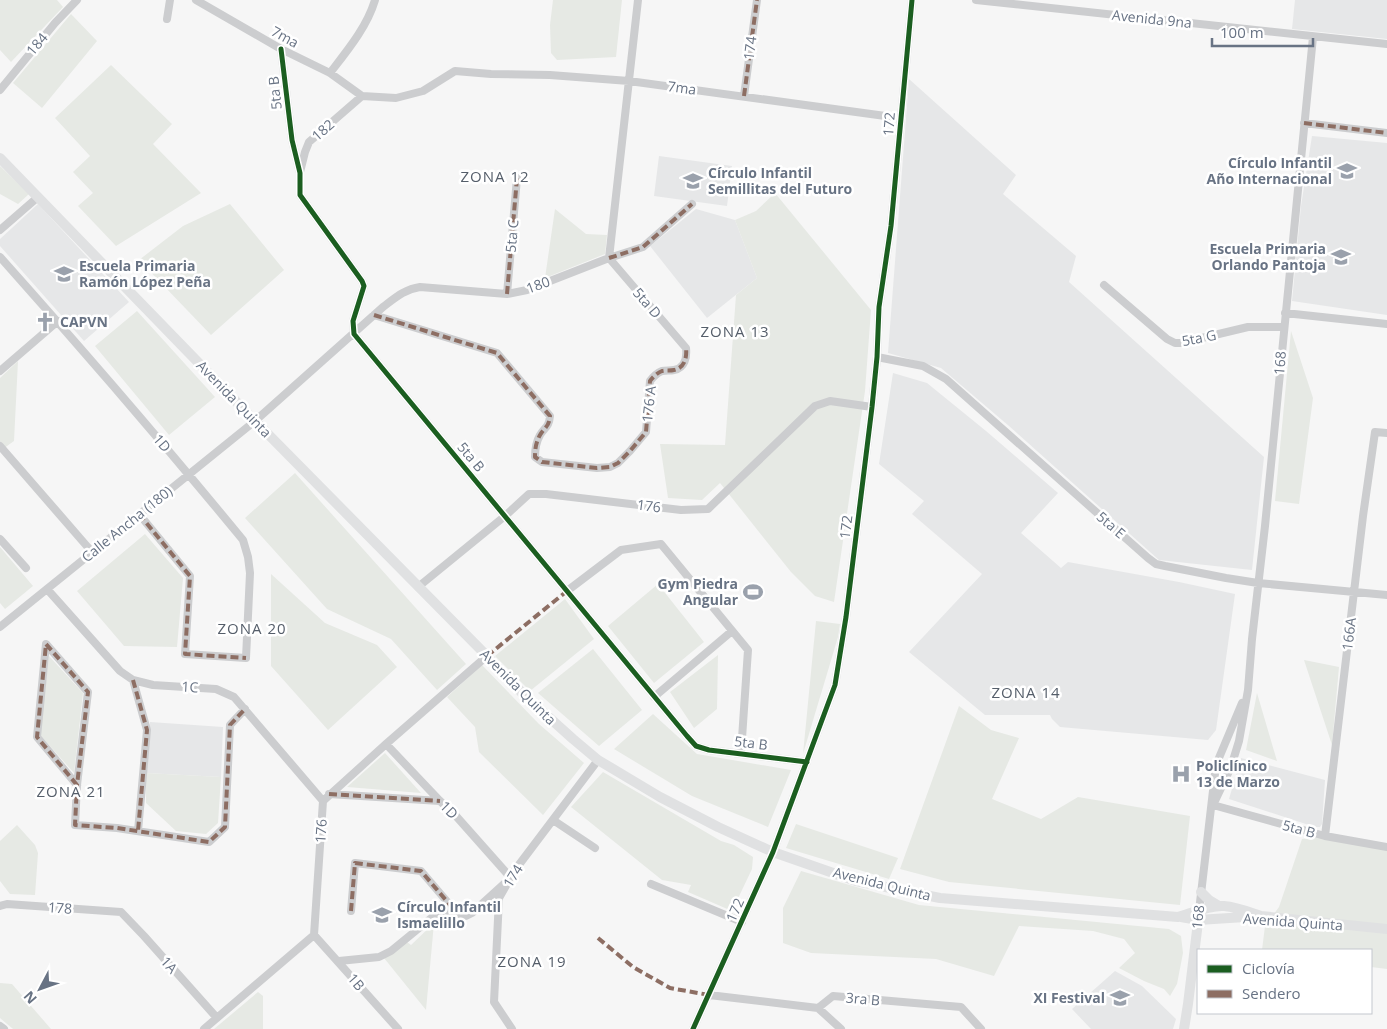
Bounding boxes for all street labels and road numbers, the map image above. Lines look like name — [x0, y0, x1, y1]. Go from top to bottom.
street label: Avenida 9na — [1111, 5, 1193, 32]
street label: 7ma — [268, 21, 302, 52]
street label: 184 — [22, 28, 52, 59]
street label: 174 — [739, 35, 760, 61]
street label: 5ta B — [263, 75, 286, 111]
street label: 7ma — [667, 76, 698, 99]
street label: 172 — [878, 111, 899, 137]
street label: 182 — [307, 115, 338, 145]
street label: 5ta C — [501, 218, 522, 253]
street label: 180 — [523, 271, 552, 298]
street label: 5ta D — [629, 283, 666, 322]
street label: 5ta G — [1180, 325, 1218, 350]
street label: 168 — [1269, 350, 1290, 376]
street label: Avenida Quinta — [193, 356, 276, 441]
street label: 176 A — [637, 385, 660, 423]
street label: 1D — [149, 430, 176, 456]
street label: 5ta B — [453, 438, 489, 476]
street label: Calle Ancha (180) — [77, 481, 176, 566]
street label: 176 — [636, 495, 662, 516]
street label: 5ta E — [1093, 507, 1130, 542]
street label: 172 — [835, 514, 856, 540]
street label: 166A — [1337, 616, 1360, 651]
street label: Avenida Quinta — [476, 645, 560, 729]
street label: 1C — [181, 677, 199, 696]
street label: 5ta B — [733, 731, 769, 754]
street label: 1D — [436, 797, 462, 823]
street label: 5ta B — [1281, 815, 1318, 842]
street label: 176 — [310, 818, 331, 844]
street label: 174 — [498, 861, 527, 891]
street label: Avenida Quinta — [831, 862, 933, 905]
street label: 172 — [721, 895, 748, 925]
street label: 178 — [47, 897, 73, 918]
street label: 168 — [1187, 904, 1208, 930]
street label: Avenida Quinta — [1242, 909, 1344, 934]
street label: 1A — [157, 952, 182, 977]
street label: 1B — [344, 969, 369, 994]
street label: 3ra B — [845, 988, 881, 1009]

